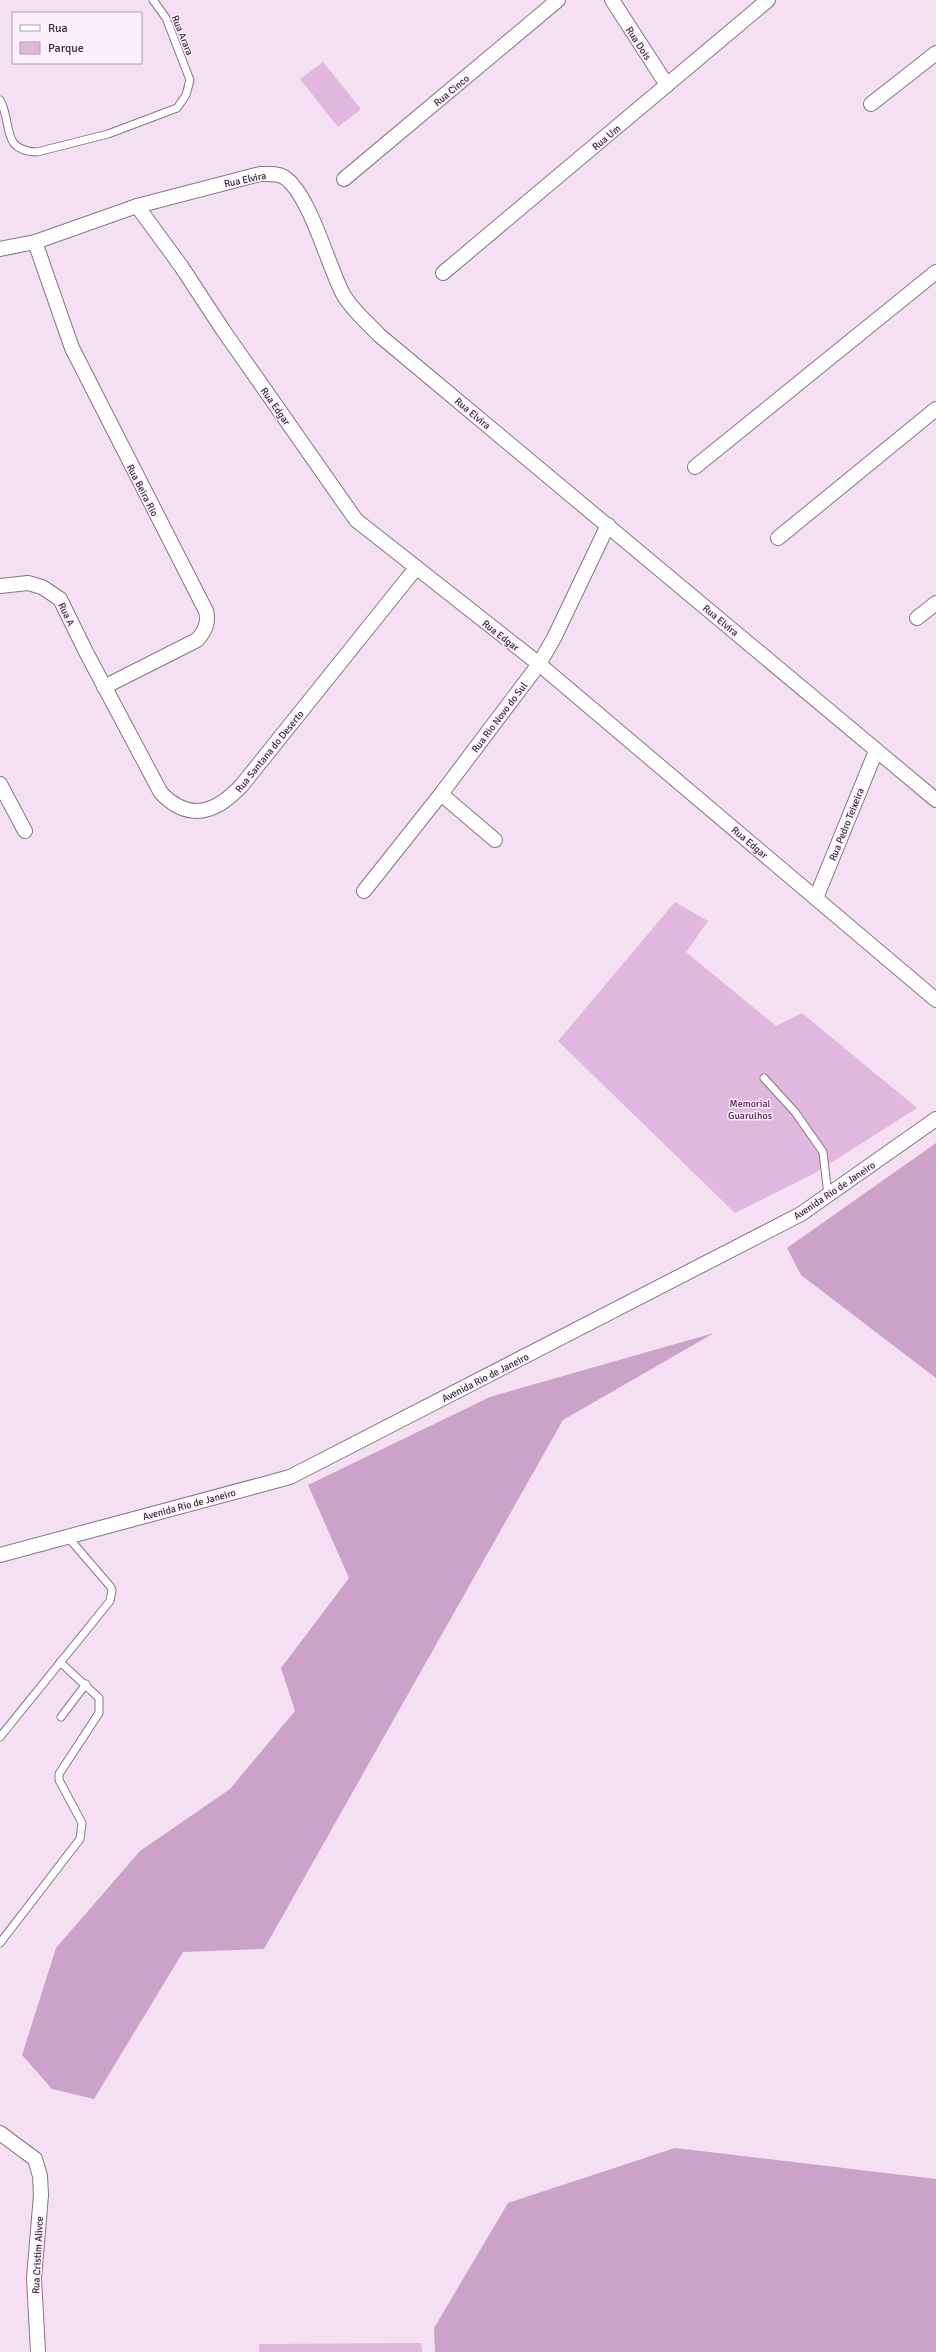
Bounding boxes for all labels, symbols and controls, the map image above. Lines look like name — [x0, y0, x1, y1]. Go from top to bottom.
legend — [12, 12, 142, 64]
street label: Rua Arara — [169, 14, 196, 57]
text: Rua — [48, 21, 68, 36]
street label: Rua Dois — [623, 25, 654, 63]
text: Parque — [48, 41, 84, 56]
street label: Rua Cinco — [431, 72, 472, 109]
street label: Rua Um — [590, 122, 623, 153]
street label: Rua Elvira — [223, 170, 267, 190]
street label: Rua Edgar — [258, 385, 293, 428]
street label: Rua Elvira — [452, 395, 493, 432]
street label: Rua Beira Rio — [124, 462, 160, 519]
street label: Rua A — [55, 601, 77, 628]
street label: Rua Elvira — [700, 602, 741, 639]
street label: Rua Edgar — [480, 618, 521, 654]
street label: Rua Rio Novo do Sul — [469, 680, 530, 755]
street label: Rua Santana do Deserto — [233, 708, 307, 795]
street label: Rua Pedro Teixeira — [827, 786, 867, 863]
street label: Rua Edgar — [729, 824, 770, 862]
park label: Memorial Guarulhos — [728, 1098, 773, 1122]
street label: Avenida Rio de Janeiro — [791, 1159, 878, 1223]
street label: Avenida Rio de Janeiro — [440, 1351, 531, 1405]
street label: Avenida Rio de Janeiro — [141, 1487, 237, 1523]
street label: Rua Cristim Alivce — [30, 2216, 46, 2294]

